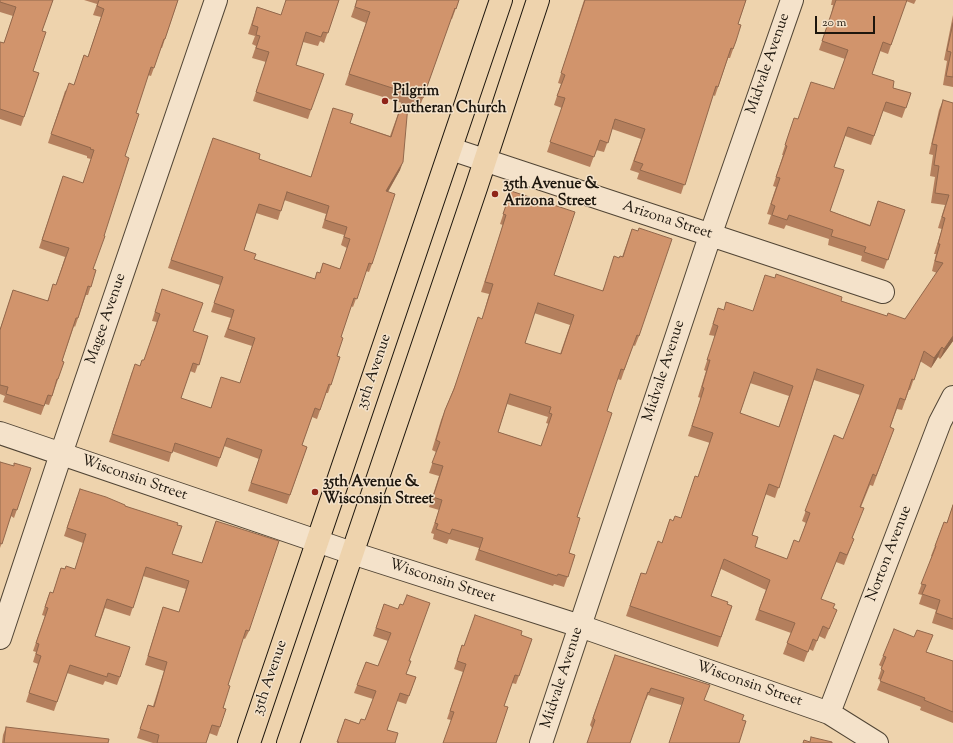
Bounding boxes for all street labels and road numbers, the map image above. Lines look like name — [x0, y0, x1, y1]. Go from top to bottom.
street label: Midvale Avenue — [743, 11, 795, 117]
street label: Arizona Street — [620, 198, 714, 244]
street label: Magee Avenue — [83, 271, 131, 367]
street label: Midvale Avenue — [640, 318, 690, 424]
street label: 35th Avenue — [354, 332, 396, 412]
street label: Wisconsin Street — [79, 452, 189, 506]
street label: Norton Avenue — [863, 504, 917, 604]
street label: Wisconsin Street — [387, 556, 497, 608]
street label: Midvale Avenue — [538, 625, 588, 731]
street label: 35th Avenue — [250, 638, 292, 718]
street label: Wisconsin Street — [694, 658, 804, 712]

